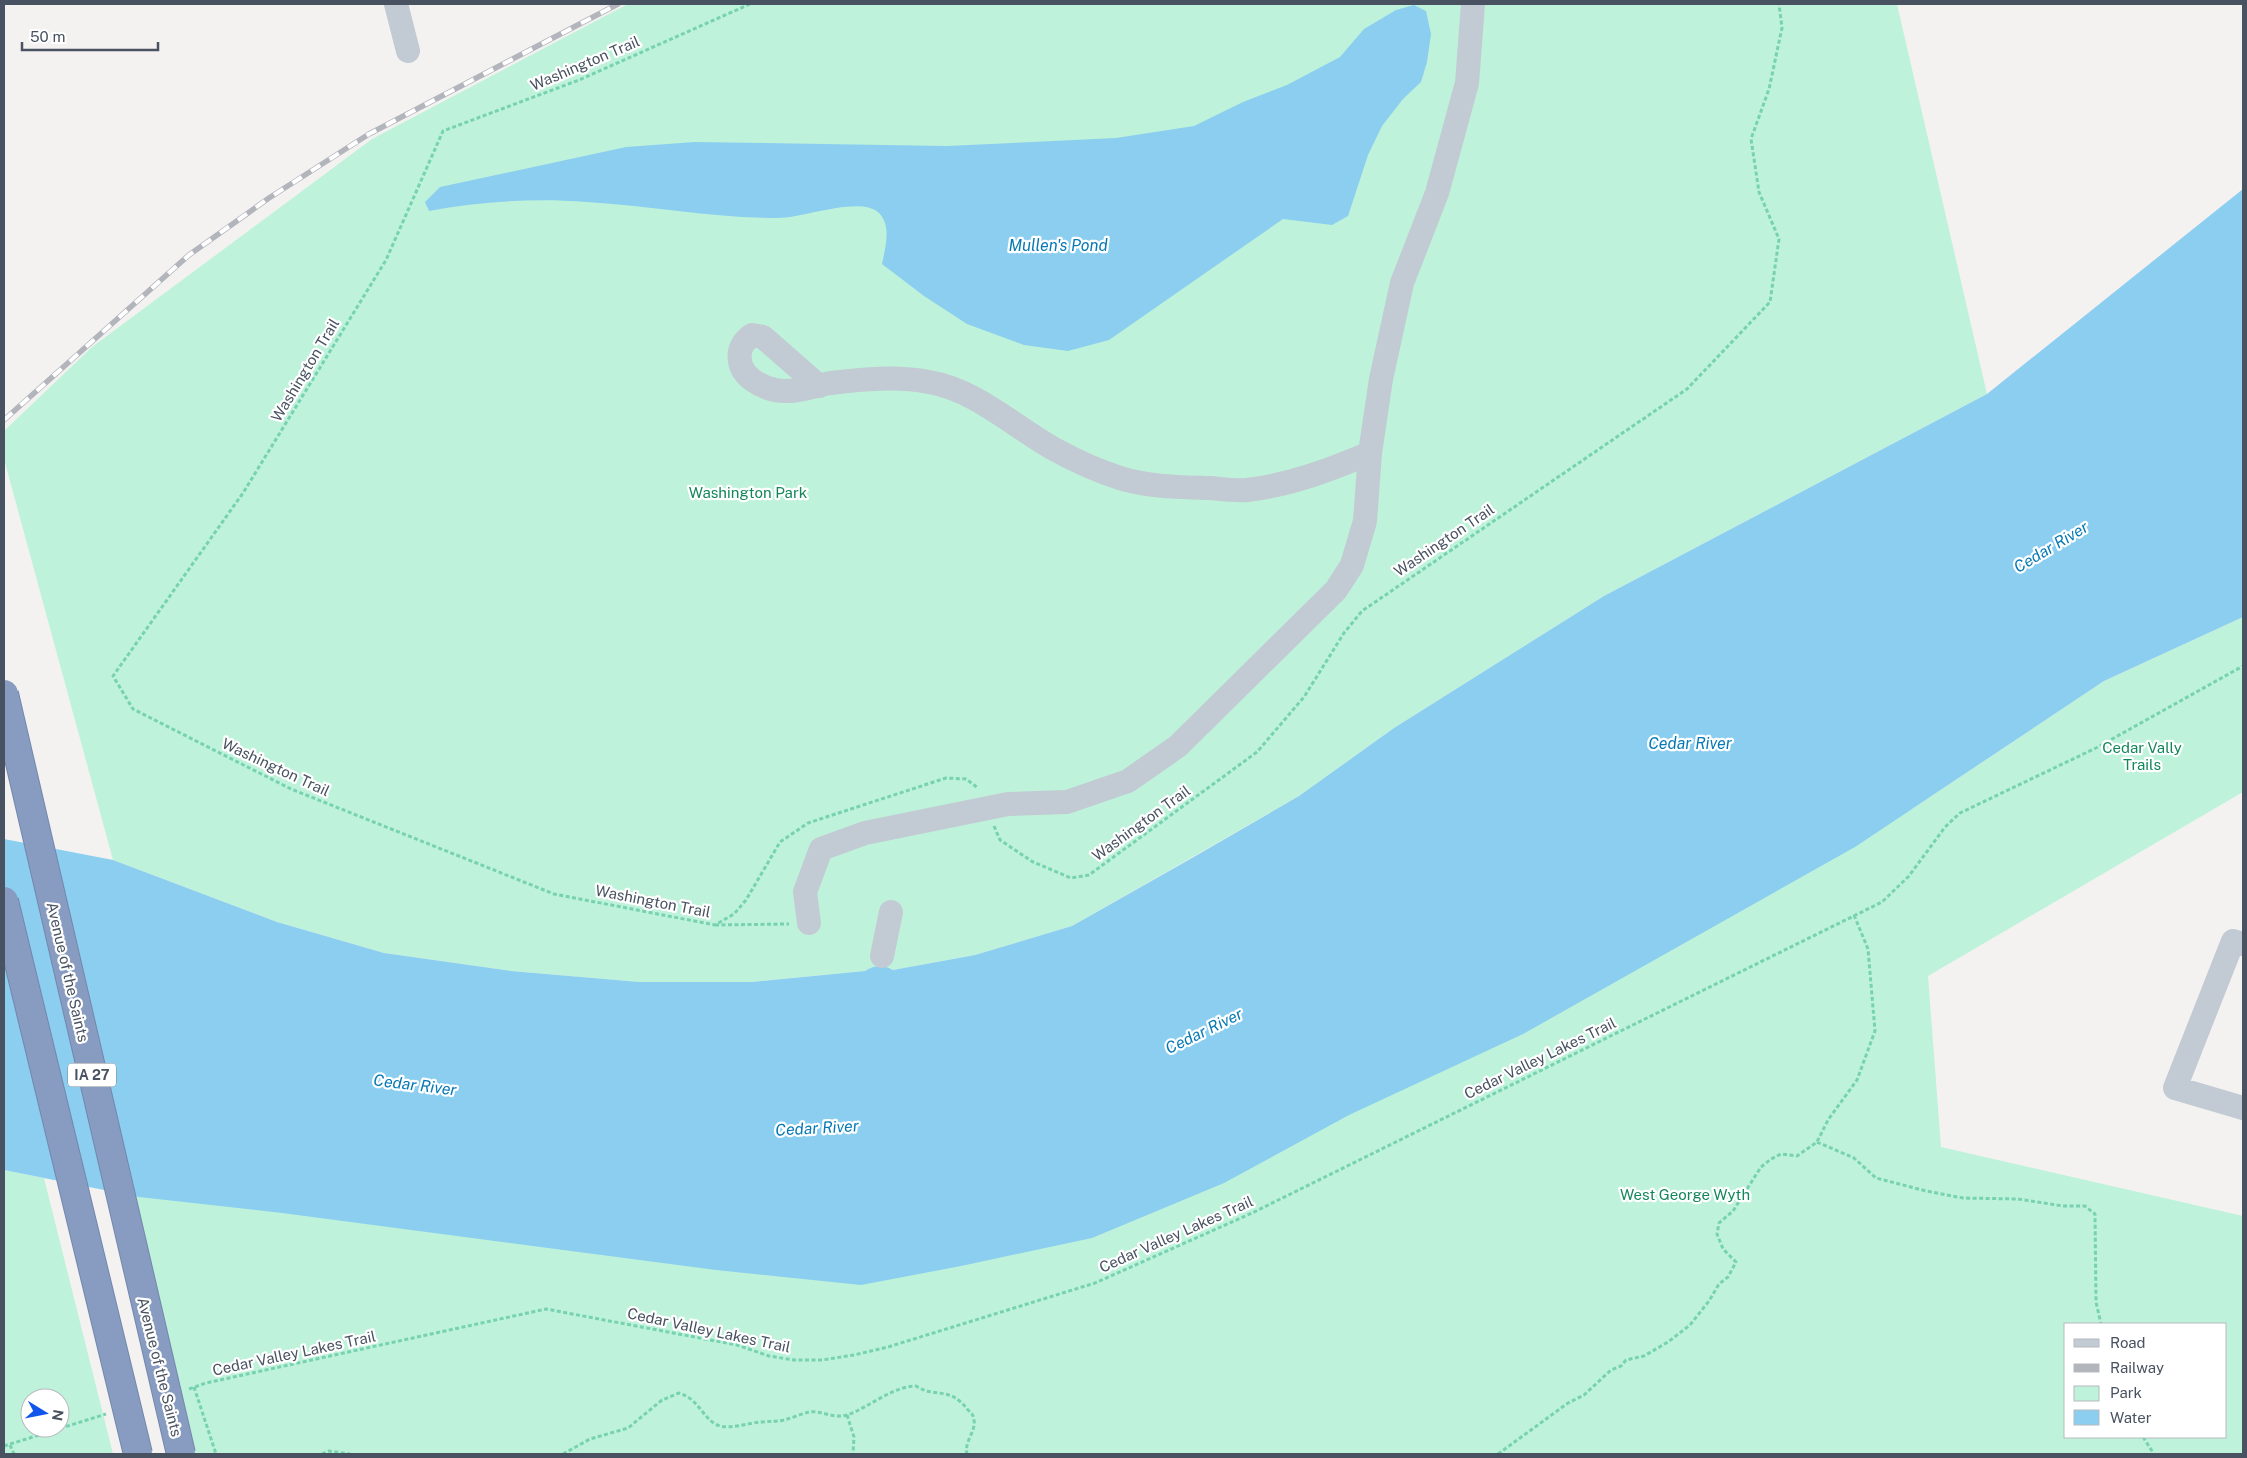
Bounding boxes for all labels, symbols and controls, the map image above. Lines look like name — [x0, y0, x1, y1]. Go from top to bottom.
scale bar — [22, 20, 159, 52]
text: 50 m — [30, 28, 65, 45]
street label: Washington Trail — [528, 32, 642, 94]
water label: Mullen's Pond — [1008, 236, 1108, 255]
street label: Washington Trail — [268, 315, 342, 425]
park label: Washington Park — [689, 484, 807, 501]
street label: Washington Trail — [1391, 500, 1497, 580]
water label: Cedar River — [2010, 517, 2093, 577]
water label: Cedar River — [1648, 734, 1733, 753]
street label: Washington Trail — [219, 735, 333, 799]
park label: Cedar Vally Trails — [2102, 739, 2182, 773]
street label: Washington Trail — [1089, 782, 1193, 864]
street label: Washington Trail — [594, 881, 712, 921]
street label: Avenue of the Saints — [44, 900, 92, 1044]
water label: Cedar River — [1162, 1004, 1247, 1058]
street label: Cedar Valley Lakes Trail — [1461, 1014, 1619, 1102]
road number: IA 27 — [68, 1064, 116, 1086]
water label: Cedar River — [372, 1070, 459, 1100]
water label: Cedar River — [775, 1116, 860, 1140]
park label: West George Wyth — [1620, 1186, 1750, 1203]
street label: Cedar Valley Lakes Trail — [1096, 1192, 1256, 1276]
street label: Avenue of the Saints — [134, 1296, 186, 1438]
street label: Cedar Valley Lakes Trail — [626, 1304, 792, 1356]
legend — [2064, 1323, 2227, 1438]
street label: Cedar Valley Lakes Trail — [211, 1327, 377, 1379]
text: Road — [2110, 1334, 2146, 1351]
text: Railway — [2110, 1359, 2164, 1376]
text: Park — [2110, 1384, 2142, 1401]
north arrow — [20, 1388, 70, 1438]
text: N — [49, 1408, 67, 1422]
text: Water — [2110, 1409, 2152, 1426]

